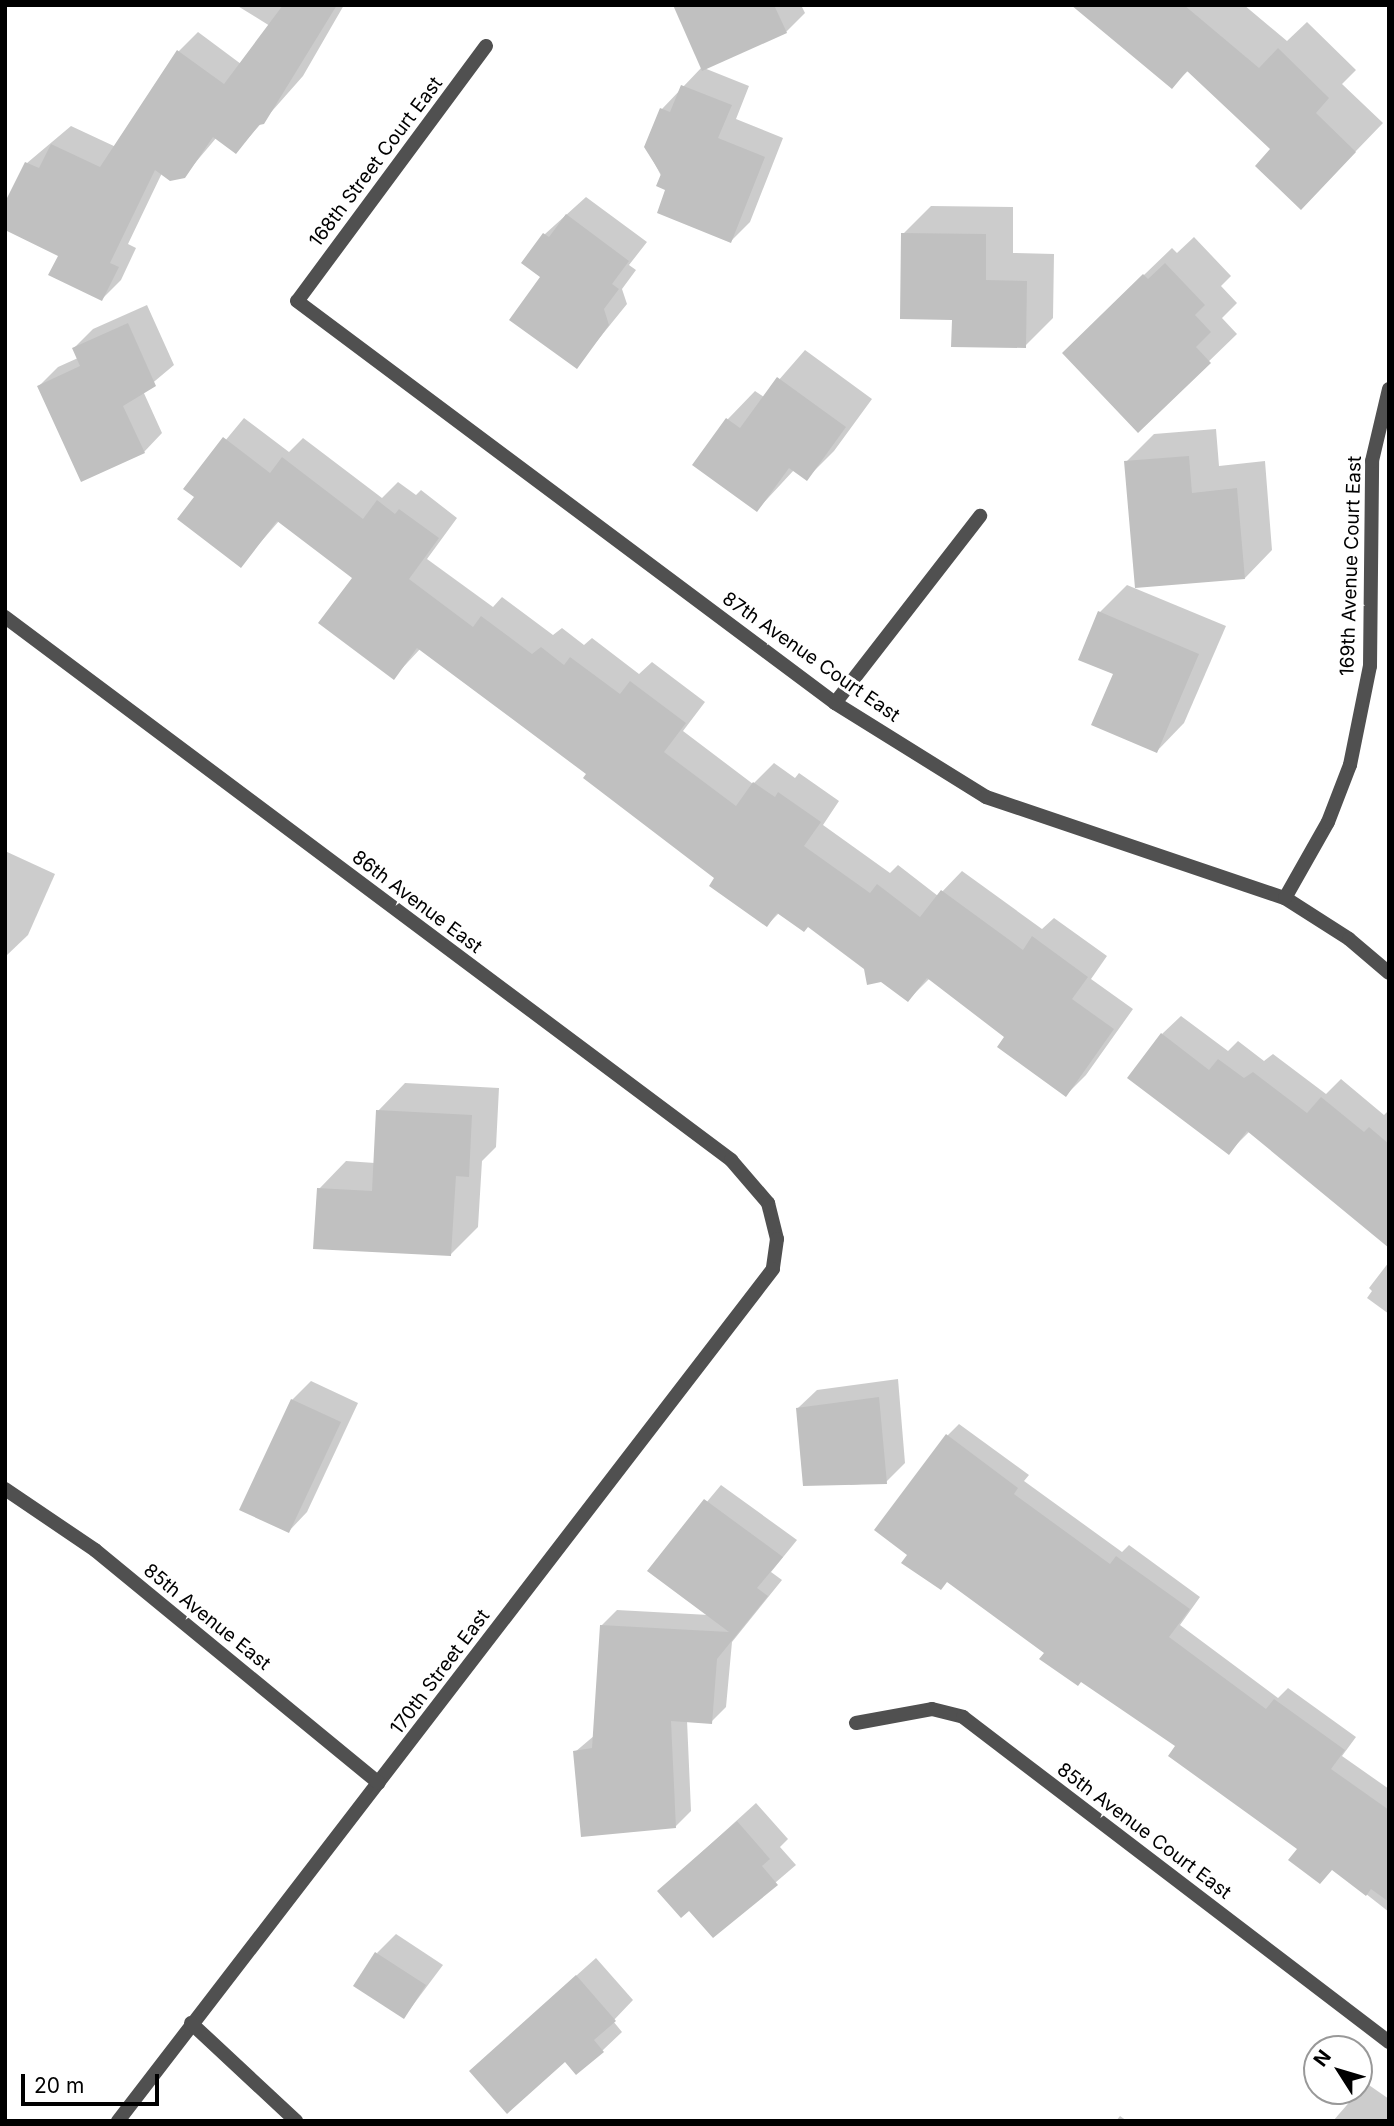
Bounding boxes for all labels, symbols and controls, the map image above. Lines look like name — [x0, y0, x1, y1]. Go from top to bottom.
street label: 168th Street Court East — [305, 73, 447, 251]
street label: 169th Avenue Court East — [1336, 456, 1366, 676]
street label: 87th Avenue Court East — [718, 587, 904, 727]
street label: 86th Avenue East — [348, 846, 486, 958]
street label: 85th Avenue East — [139, 1559, 275, 1675]
street label: 170th Street East — [386, 1605, 494, 1739]
street label: 85th Avenue Court East — [1052, 1758, 1236, 1904]
north arrow — [1303, 2035, 1373, 2105]
text: N — [1309, 2046, 1336, 2071]
scale bar — [24, 2060, 163, 2104]
text: 20 m — [34, 2073, 84, 2098]

